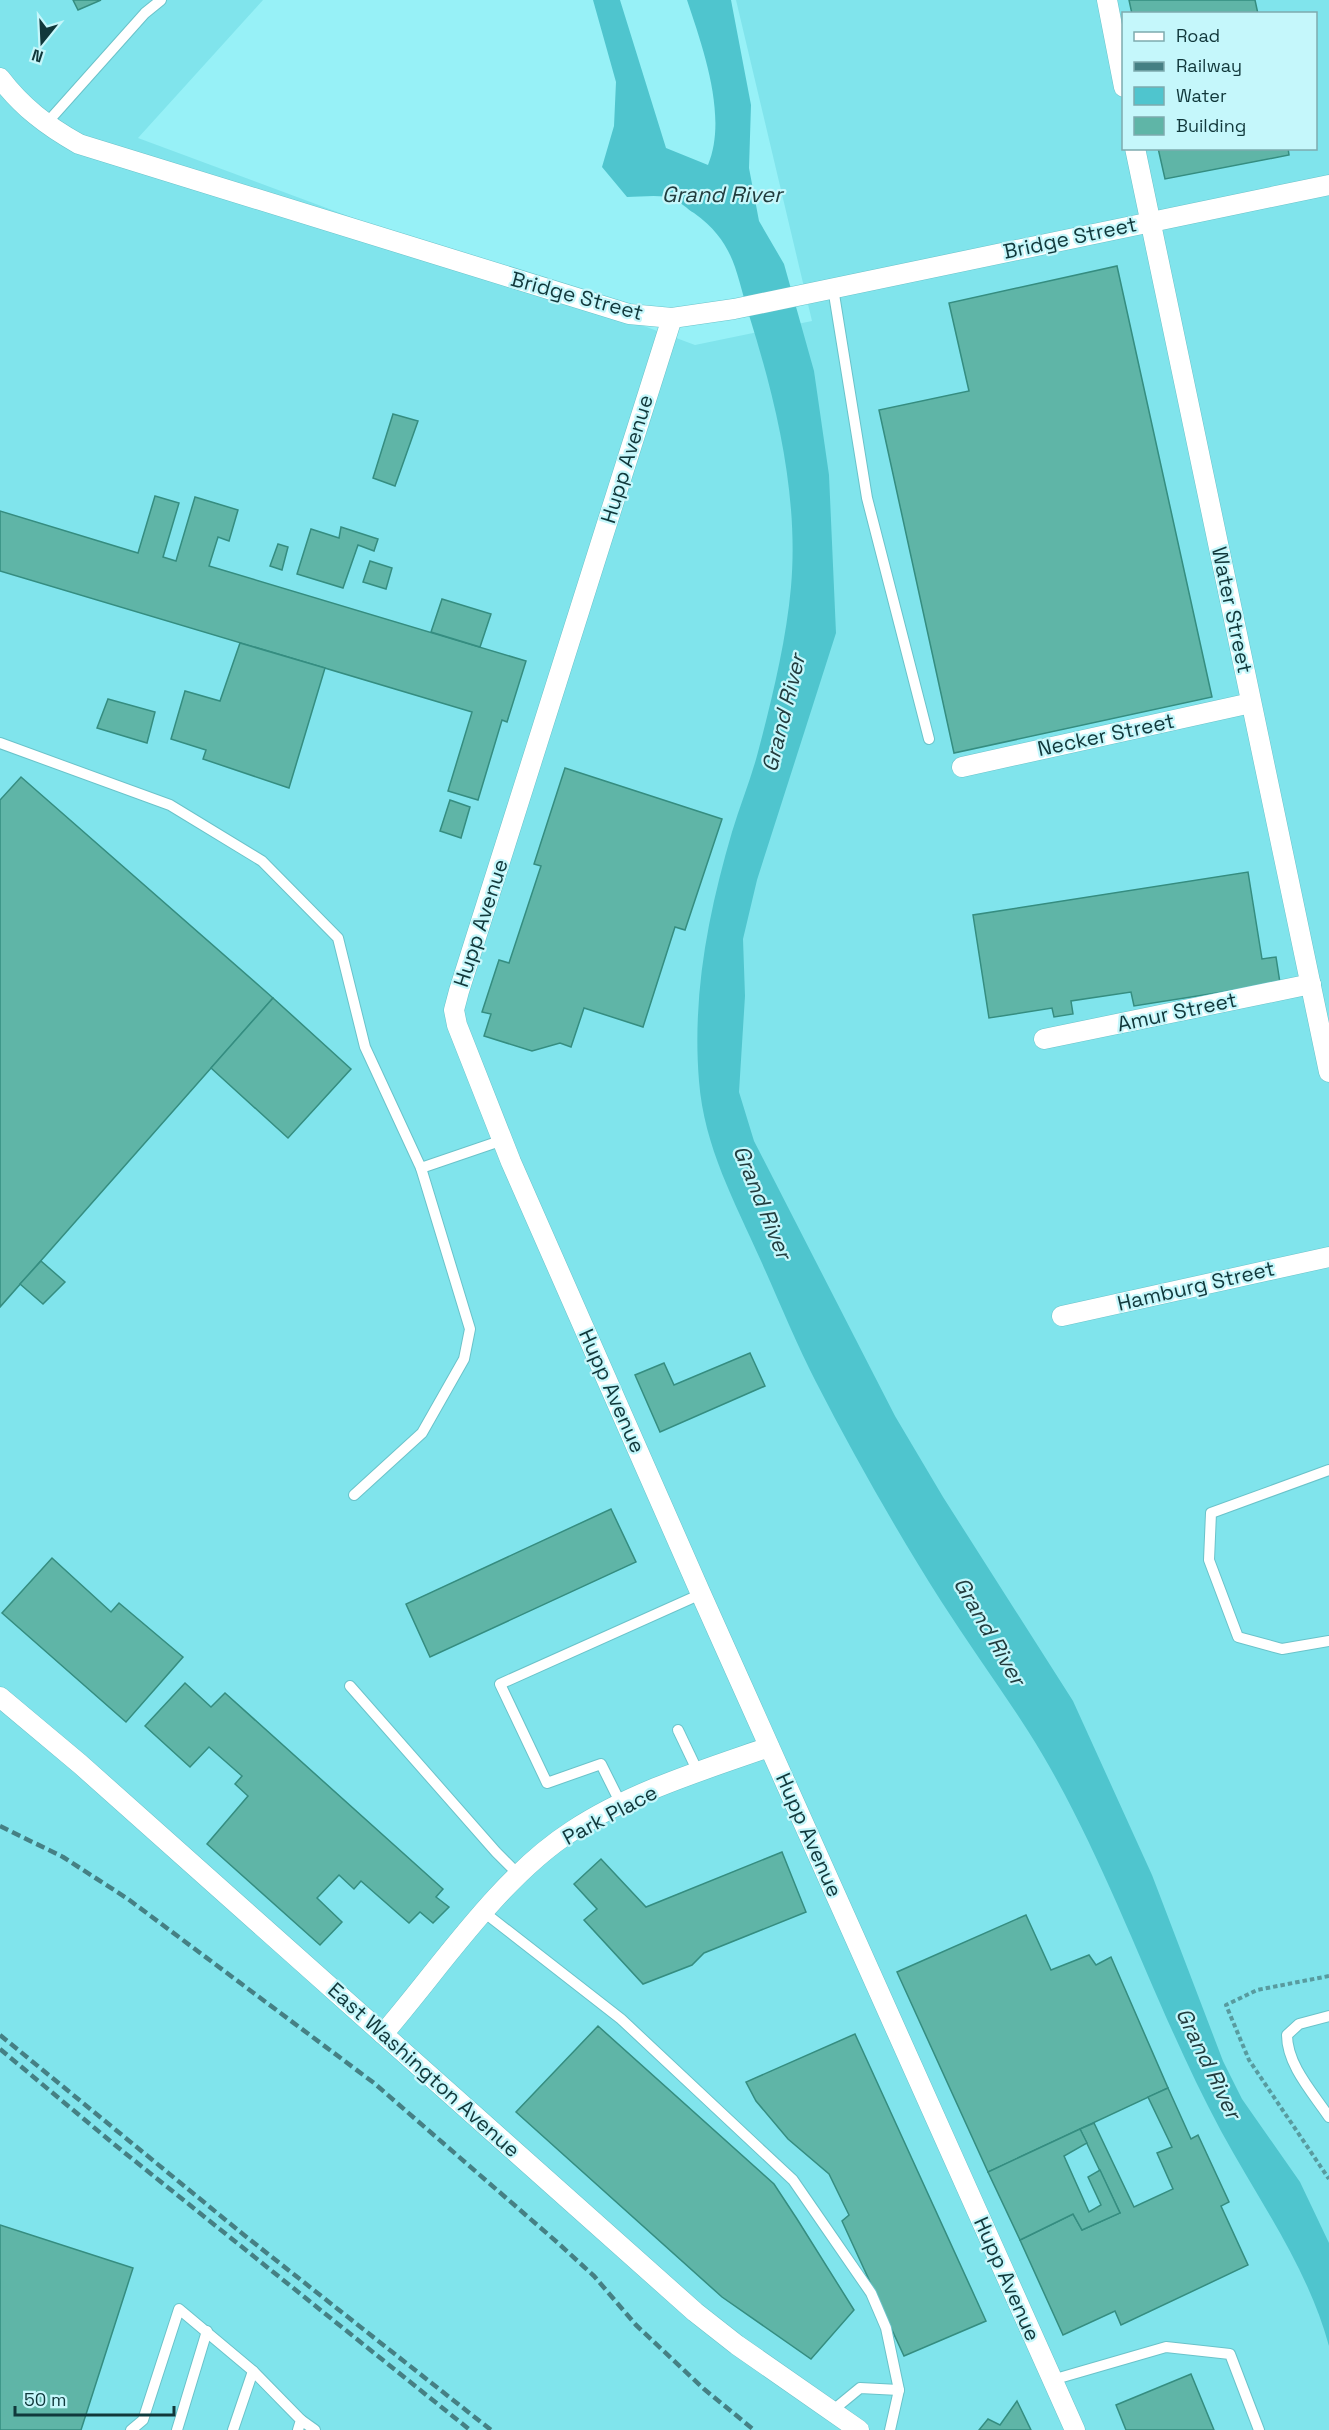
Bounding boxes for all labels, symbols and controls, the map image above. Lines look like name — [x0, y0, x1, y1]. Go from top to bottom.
north arrow — [12, 12, 72, 72]
legend — [1122, 12, 1317, 150]
text: Road — [1176, 24, 1220, 47]
text: N — [29, 44, 46, 67]
text: Railway — [1176, 54, 1242, 77]
text: Water — [1176, 84, 1227, 107]
text: Building — [1176, 114, 1246, 137]
water label: Grand River — [662, 180, 785, 208]
street label: Bridge Street — [1001, 210, 1139, 265]
street label: Bridge Street — [508, 265, 646, 326]
street label: Hupp Avenue — [594, 391, 659, 526]
street label: Water Street — [1206, 544, 1259, 676]
water label: Grand River — [755, 649, 812, 775]
street label: Necker Street — [1035, 707, 1177, 762]
street label: Hupp Avenue — [447, 855, 514, 990]
street label: Amur Street — [1115, 986, 1239, 1037]
water label: Grand River — [727, 1141, 800, 1266]
street label: Hamburg Street — [1114, 1254, 1277, 1317]
street label: Hupp Avenue — [573, 1325, 652, 1457]
water label: Grand River — [948, 1572, 1034, 1692]
street label: Hupp Avenue — [770, 1769, 849, 1901]
street label: Park Place — [558, 1778, 662, 1851]
street label: East Washington Avenue — [323, 1976, 526, 2163]
water label: Grand River — [1170, 2003, 1249, 2126]
street label: Hupp Avenue — [968, 2213, 1047, 2345]
scale bar — [15, 2379, 174, 2417]
text: 50 m — [24, 2388, 66, 2411]

